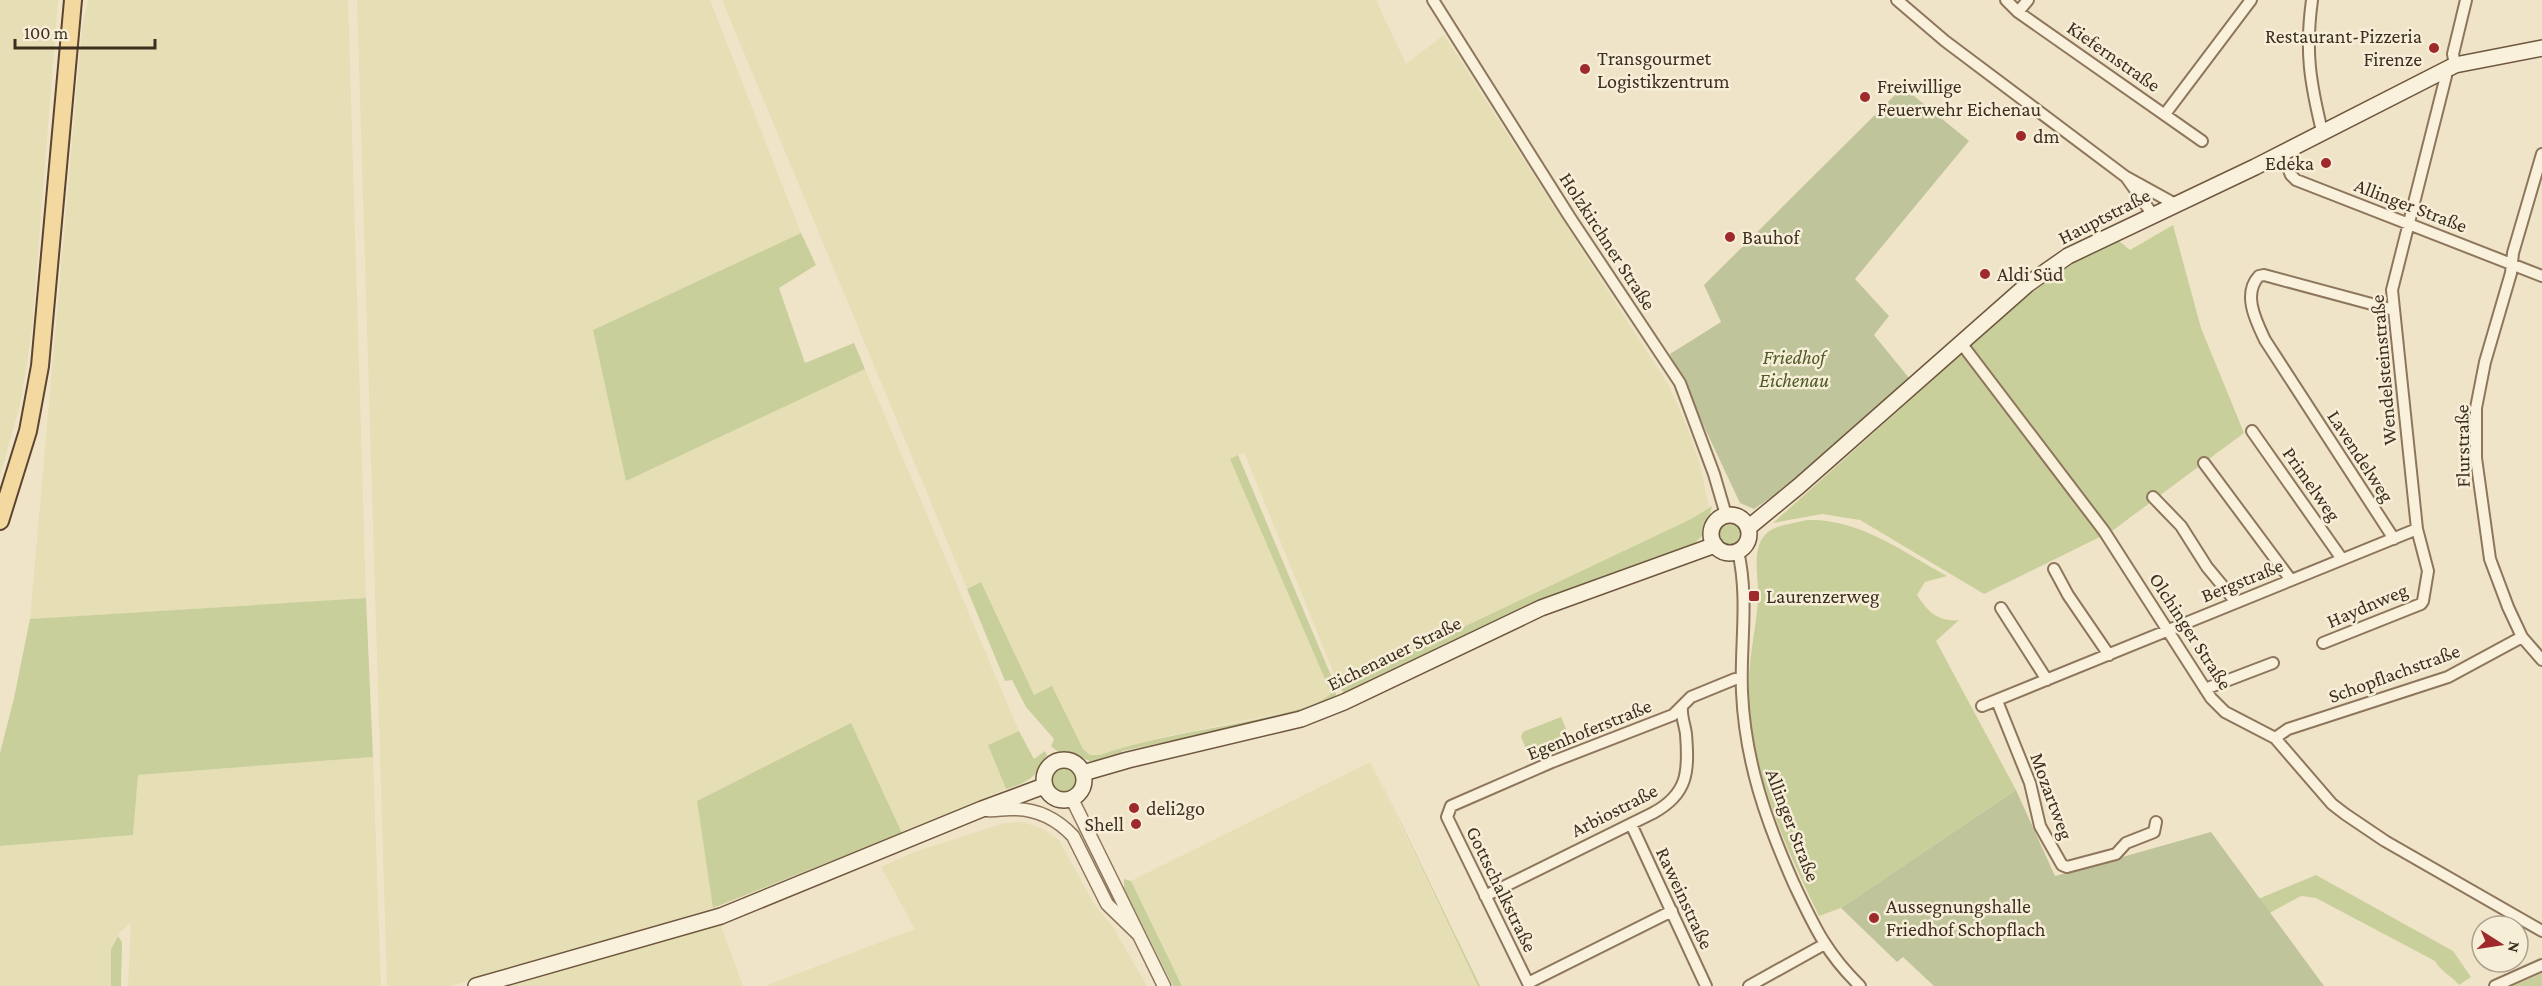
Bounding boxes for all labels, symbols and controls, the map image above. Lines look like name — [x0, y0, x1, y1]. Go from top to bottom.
scale bar — [15, 12, 154, 50]
street label: Kiefernstraße — [2063, 16, 2165, 96]
text: 100 m — [24, 23, 69, 43]
place label: Restaurant-Pizzeria Firenze — [2265, 25, 2422, 70]
marker: Restaurant-Pizzeria Firenze — [2427, 41, 2441, 55]
place label: Transgourmet Logistikzentrum — [1597, 47, 1729, 93]
marker: Transgourmet Logistikzentrum — [1578, 62, 1592, 76]
place label: Freiwillige Feuerwehr Eichenau — [1877, 75, 2041, 120]
marker: Freiwillige Feuerwehr Eichenau — [1858, 90, 1872, 104]
place label: dm — [2033, 125, 2060, 147]
marker: dm — [2014, 129, 2028, 143]
place label: Edeka — [2265, 152, 2314, 174]
marker: Edeka — [2319, 156, 2333, 170]
street label: Holzkirchner Straße — [1555, 168, 1661, 314]
street label: Allinger Straße — [2351, 173, 2471, 238]
street label: Hauptstraße — [2054, 183, 2154, 249]
place label: Bauhof — [1742, 226, 1800, 248]
marker: Bauhof — [1723, 230, 1737, 244]
place label: Aldi Süd — [1997, 263, 2064, 285]
marker: Aldi Süd — [1978, 267, 1992, 281]
street label: Wendelsteinstraße — [2365, 294, 2401, 446]
park label: Friedhof Eichenau — [1759, 346, 1829, 391]
street label: Flurstraße — [2450, 404, 2474, 488]
street label: Lavendelweg — [2322, 406, 2399, 507]
street label: Primelweg — [2278, 443, 2346, 526]
street label: Bergstraße — [2198, 554, 2287, 607]
street label: Olchinger Straße — [2144, 569, 2237, 694]
street label: Haydnweg — [2323, 578, 2411, 633]
place label: Laurenzerweg — [1766, 585, 1880, 608]
marker: Laurenzerweg — [1747, 589, 1761, 603]
street label: Eichenauer Straße — [1324, 611, 1465, 695]
street label: Schopflachstraße — [2325, 639, 2463, 708]
street label: Egenhoferstraße — [1524, 694, 1655, 765]
street label: Mozartweg — [2025, 750, 2078, 843]
street label: Allinger Straße — [1760, 766, 1825, 885]
street label: Arbiostraße — [1567, 779, 1661, 841]
place label: deli2go — [1146, 797, 1205, 820]
marker: deli2go — [1127, 801, 1141, 815]
place label: Shell — [1085, 813, 1124, 835]
marker: Shell — [1129, 817, 1143, 831]
street label: Gottschalkstraße — [1462, 823, 1542, 955]
street label: Raweinstraße — [1652, 844, 1718, 953]
place label: Aussegnungshalle Friedhof Schopflach — [1886, 895, 2046, 941]
marker: Aussegnungshalle Friedhof Schopflach — [1867, 911, 1881, 925]
north arrow — [2470, 914, 2530, 974]
text: N — [2505, 940, 2524, 954]

